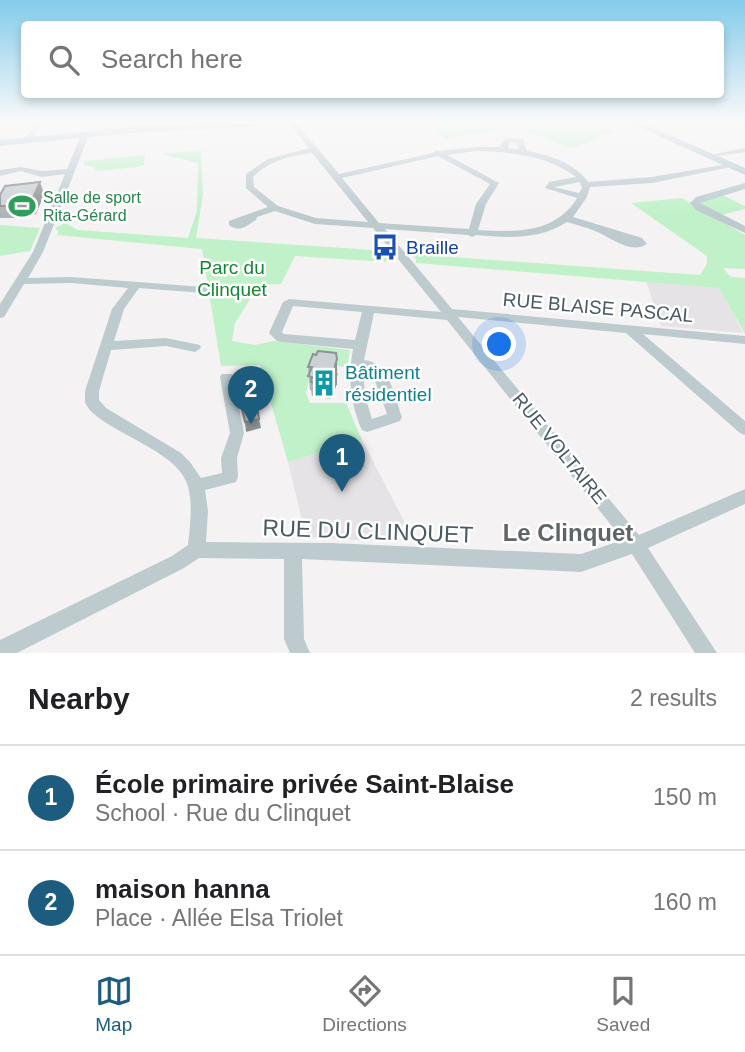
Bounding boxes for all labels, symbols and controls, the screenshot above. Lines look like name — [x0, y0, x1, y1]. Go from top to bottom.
search box — [21, 21, 724, 98]
icon: search — [45, 41, 83, 79]
text: Search here — [101, 44, 243, 74]
place label: Salle de sport Rita-Gérard — [43, 189, 141, 224]
sports icon: Salle de sport Rita-Gérard — [7, 191, 37, 221]
bus stop icon: Braille — [370, 232, 400, 262]
place label: Braille — [406, 237, 459, 258]
park label: Parc du Clinquet — [197, 257, 268, 300]
street label: RUE BLAISE PASCAL — [502, 289, 694, 326]
your location — [482, 327, 516, 361]
place label: Bâtiment résidentiel — [345, 362, 432, 405]
pin: 2 — [228, 366, 274, 424]
building icon: Bâtiment résidentiel — [309, 368, 339, 398]
street label: RUE VOLTAIRE — [508, 389, 611, 508]
pin: 1 — [319, 434, 365, 492]
street label: RUE DU CLINQUET — [262, 514, 474, 548]
district label: Le Clinquet — [503, 519, 633, 546]
text: Nearby — [28, 682, 130, 715]
text: 2 results — [630, 685, 717, 711]
text: École primaire privée Saint-Blaise — [95, 769, 514, 799]
text: 1 — [45, 784, 57, 810]
text: 150 m — [653, 784, 717, 810]
text: School · Rue du Clinquet — [95, 800, 351, 826]
text: maison hanna — [95, 874, 270, 904]
text: 2 — [45, 889, 57, 915]
text: 160 m — [653, 889, 717, 915]
text: Place · Allée Elsa Triolet — [95, 905, 343, 931]
tab: Map — [95, 972, 133, 1036]
tab: Directions — [322, 972, 407, 1036]
tab: Saved — [596, 972, 650, 1036]

